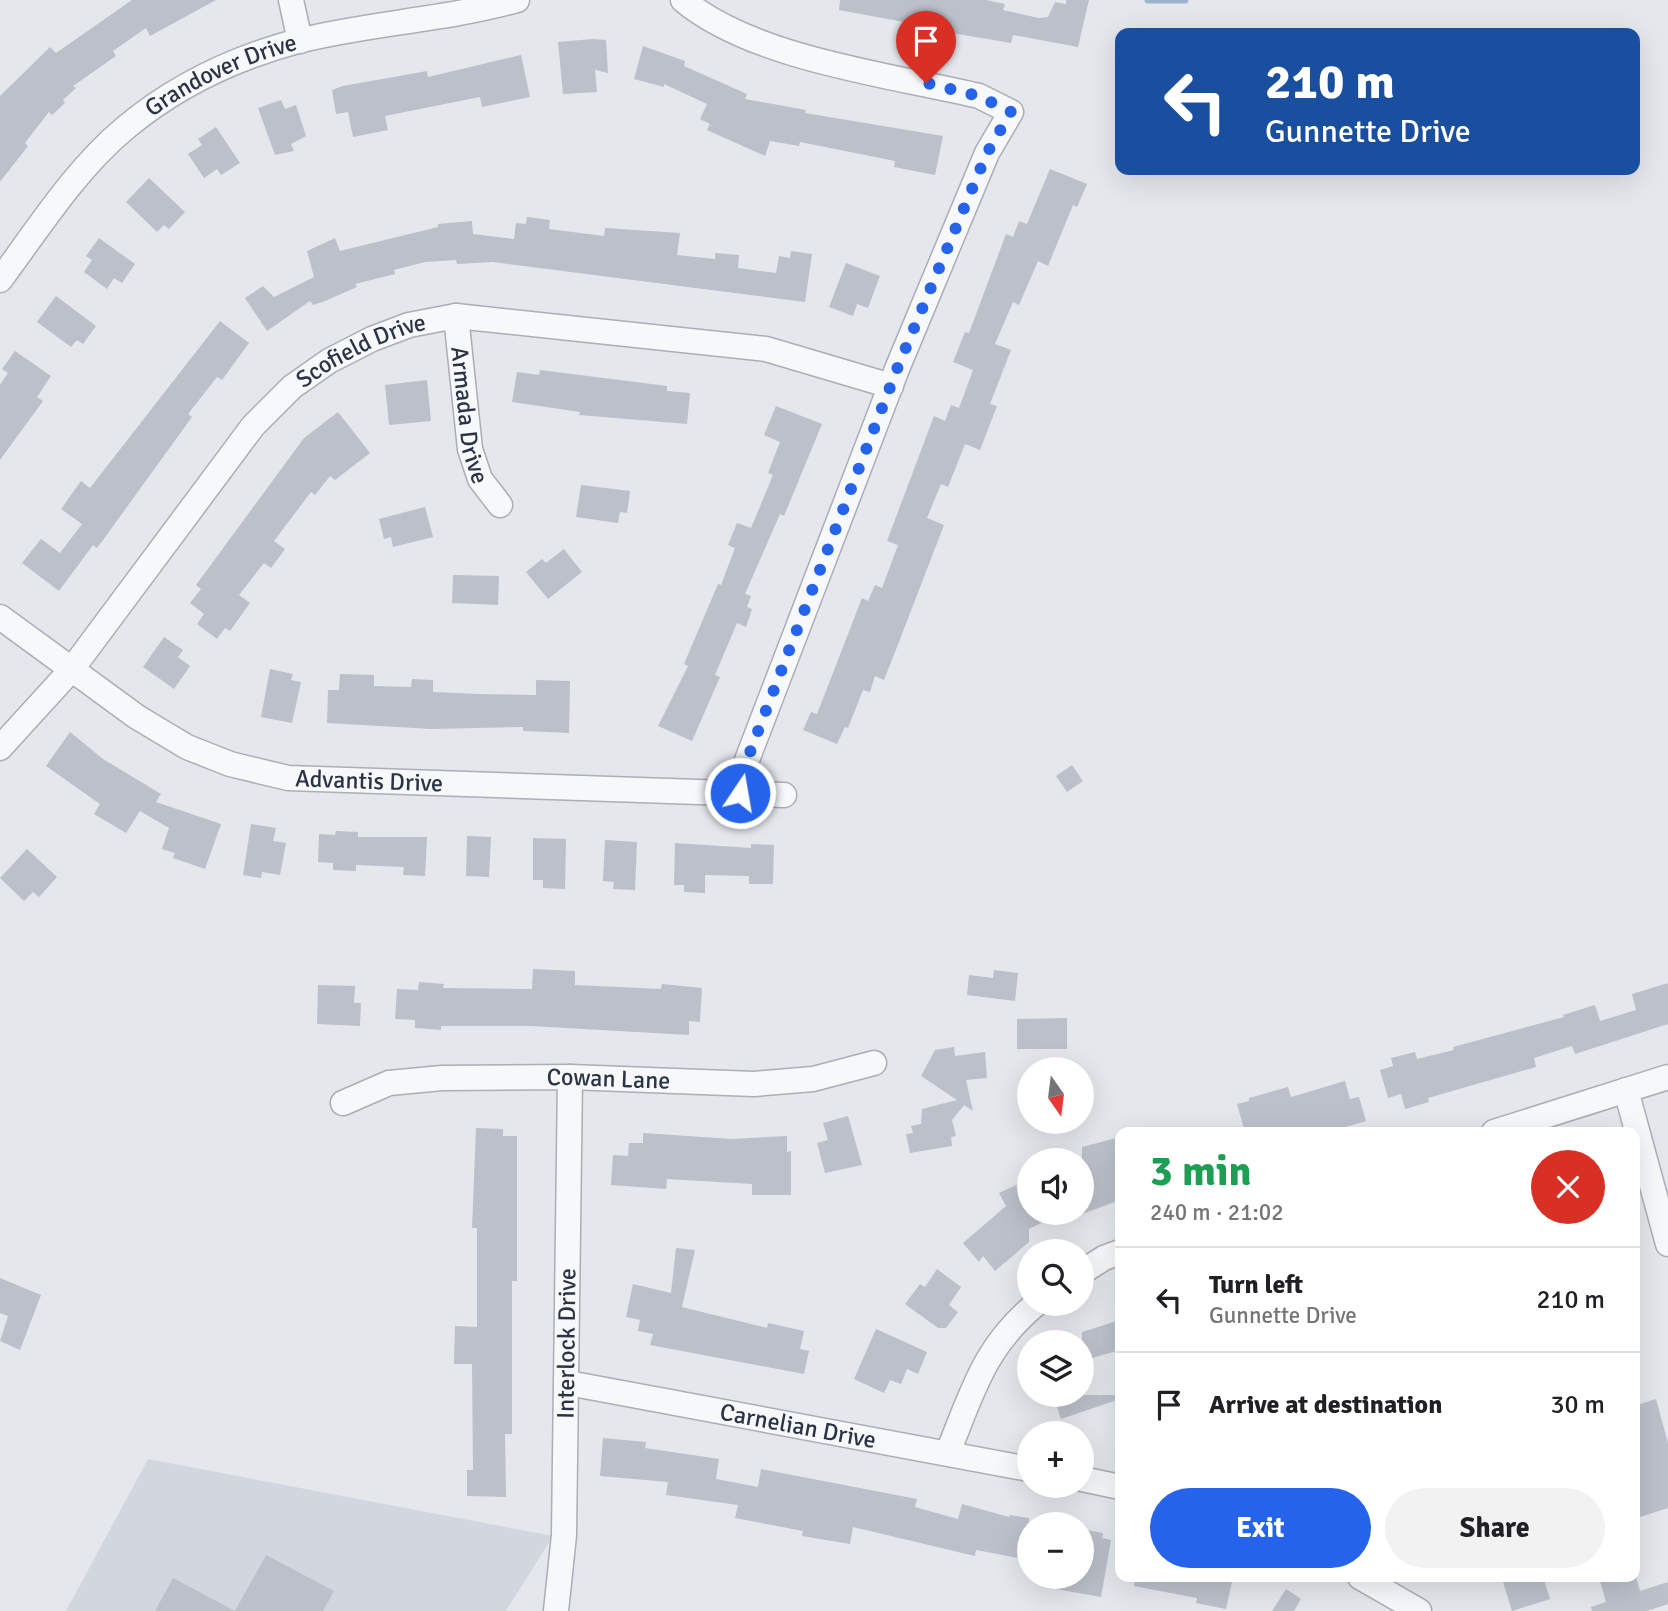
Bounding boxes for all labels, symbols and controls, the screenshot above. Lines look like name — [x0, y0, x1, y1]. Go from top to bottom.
pin — [896, 11, 956, 83]
icon: arrive — [907, 22, 945, 60]
street label: Grandover Drive — [139, 27, 300, 123]
text: 210 m — [1265, 52, 1395, 112]
icon: left — [1150, 56, 1241, 147]
text: Gunnette Drive — [1265, 112, 1471, 151]
street label: Scofield Drive — [290, 307, 428, 395]
street label: Armada Drive — [444, 345, 495, 488]
position arrow — [703, 756, 777, 830]
street label: Advantis Drive — [295, 763, 444, 798]
north arrow — [1017, 1057, 1094, 1134]
map controls — [1017, 1057, 1094, 1589]
street label: Cowan Lane — [547, 1062, 671, 1096]
text: 3 min — [1150, 1146, 1251, 1197]
button: sound — [1017, 1148, 1094, 1225]
button: close — [1531, 1150, 1605, 1224]
text: 240 m · 21:02 — [1150, 1198, 1284, 1227]
button: search — [1017, 1239, 1094, 1316]
street label: Interlock Drive — [551, 1268, 582, 1419]
text: Turn left — [1209, 1269, 1303, 1301]
icon: left — [1150, 1281, 1188, 1319]
text: 210 m — [1536, 1284, 1605, 1316]
text: Gunnette Drive — [1209, 1301, 1357, 1330]
button: layers — [1017, 1330, 1094, 1407]
icon: arrive — [1150, 1386, 1188, 1424]
text: Arrive at destination — [1209, 1389, 1442, 1421]
text: 30 m — [1550, 1389, 1605, 1421]
street label: Carnelian Drive — [718, 1397, 879, 1455]
button: + — [1017, 1421, 1094, 1498]
button: Exit — [1150, 1488, 1371, 1568]
button: Share — [1385, 1488, 1605, 1568]
button: − — [1017, 1512, 1094, 1589]

